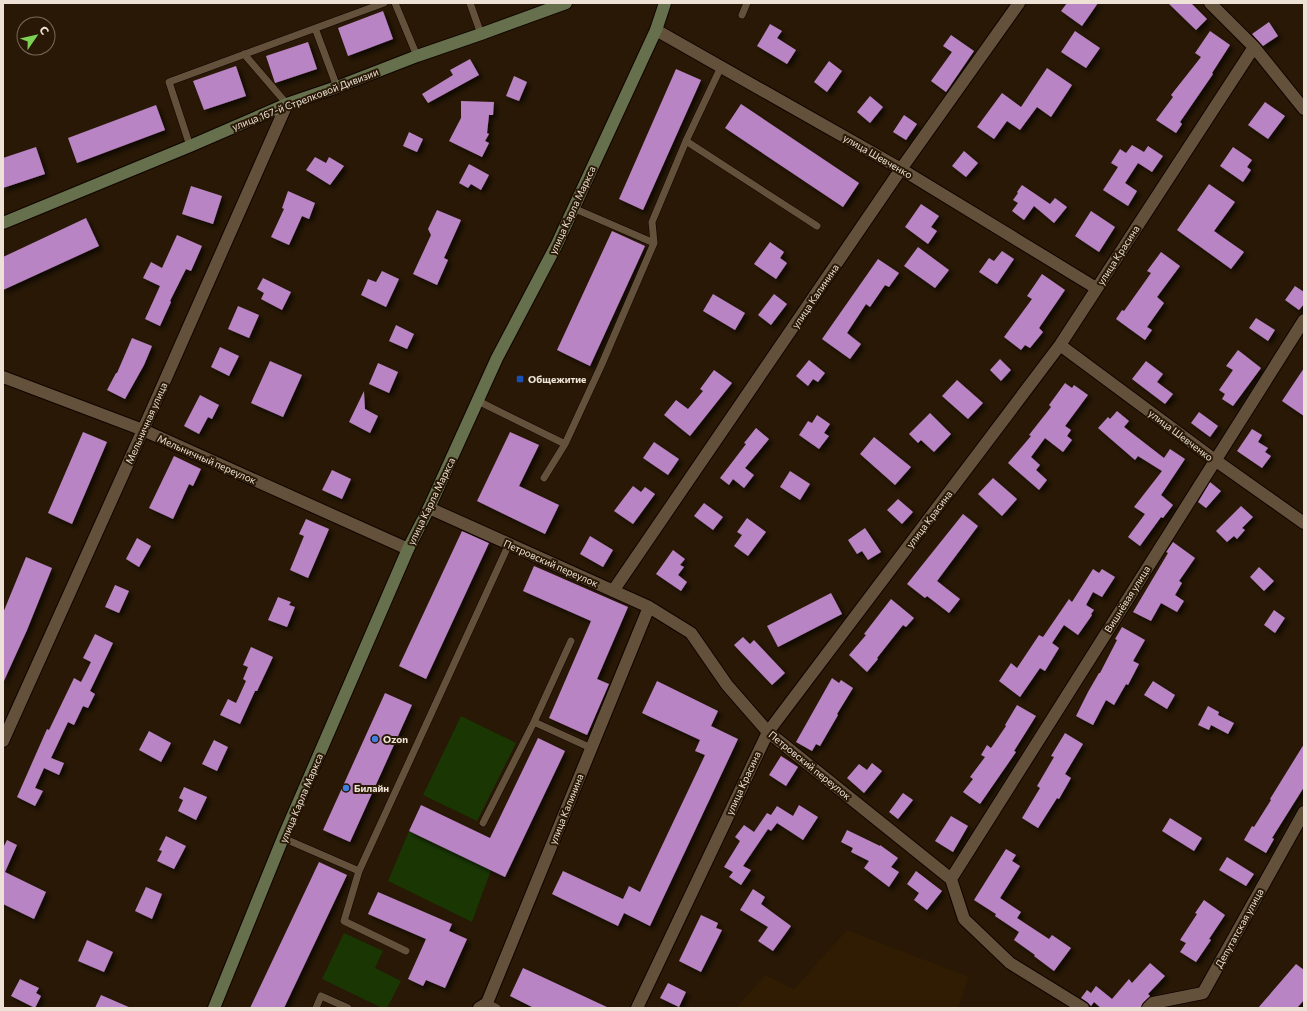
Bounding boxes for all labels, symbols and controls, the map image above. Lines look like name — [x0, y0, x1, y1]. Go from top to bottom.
north arrow — [16, 16, 56, 56]
text: С — [37, 23, 52, 37]
street label: улица 167-й Стрелковой Дивизии — [230, 65, 380, 133]
street label: улица Шевченко — [841, 131, 915, 181]
street label: улица Карла Маркса — [546, 164, 598, 256]
street label: улица Красина — [1094, 223, 1142, 287]
street label: улица Калинина — [789, 262, 841, 330]
place label: Общежитие — [528, 373, 586, 385]
marker: Общежитие — [515, 374, 525, 384]
street label: Мельничная улица — [123, 380, 169, 466]
street label: улица Шевченко — [1146, 407, 1216, 463]
street label: Мельничный переулок — [156, 432, 259, 486]
street label: улица Карла Маркса — [405, 455, 457, 547]
street label: улица Красина — [904, 488, 954, 550]
street label: Петровский переулок — [502, 537, 601, 590]
street label: Вишнёвая улица — [1102, 563, 1152, 635]
street label: Петровский переулок — [767, 728, 854, 802]
place label: Ozon — [383, 733, 408, 745]
marker: Ozon — [370, 734, 380, 744]
street label: улица Красина — [723, 749, 763, 817]
street label: улица Карла Маркса — [277, 752, 325, 844]
street label: улица Калинина — [546, 772, 586, 846]
place label: Билайн — [354, 782, 389, 794]
marker: Билайн — [341, 783, 351, 793]
street label: Депутатская улица — [1212, 886, 1266, 970]

